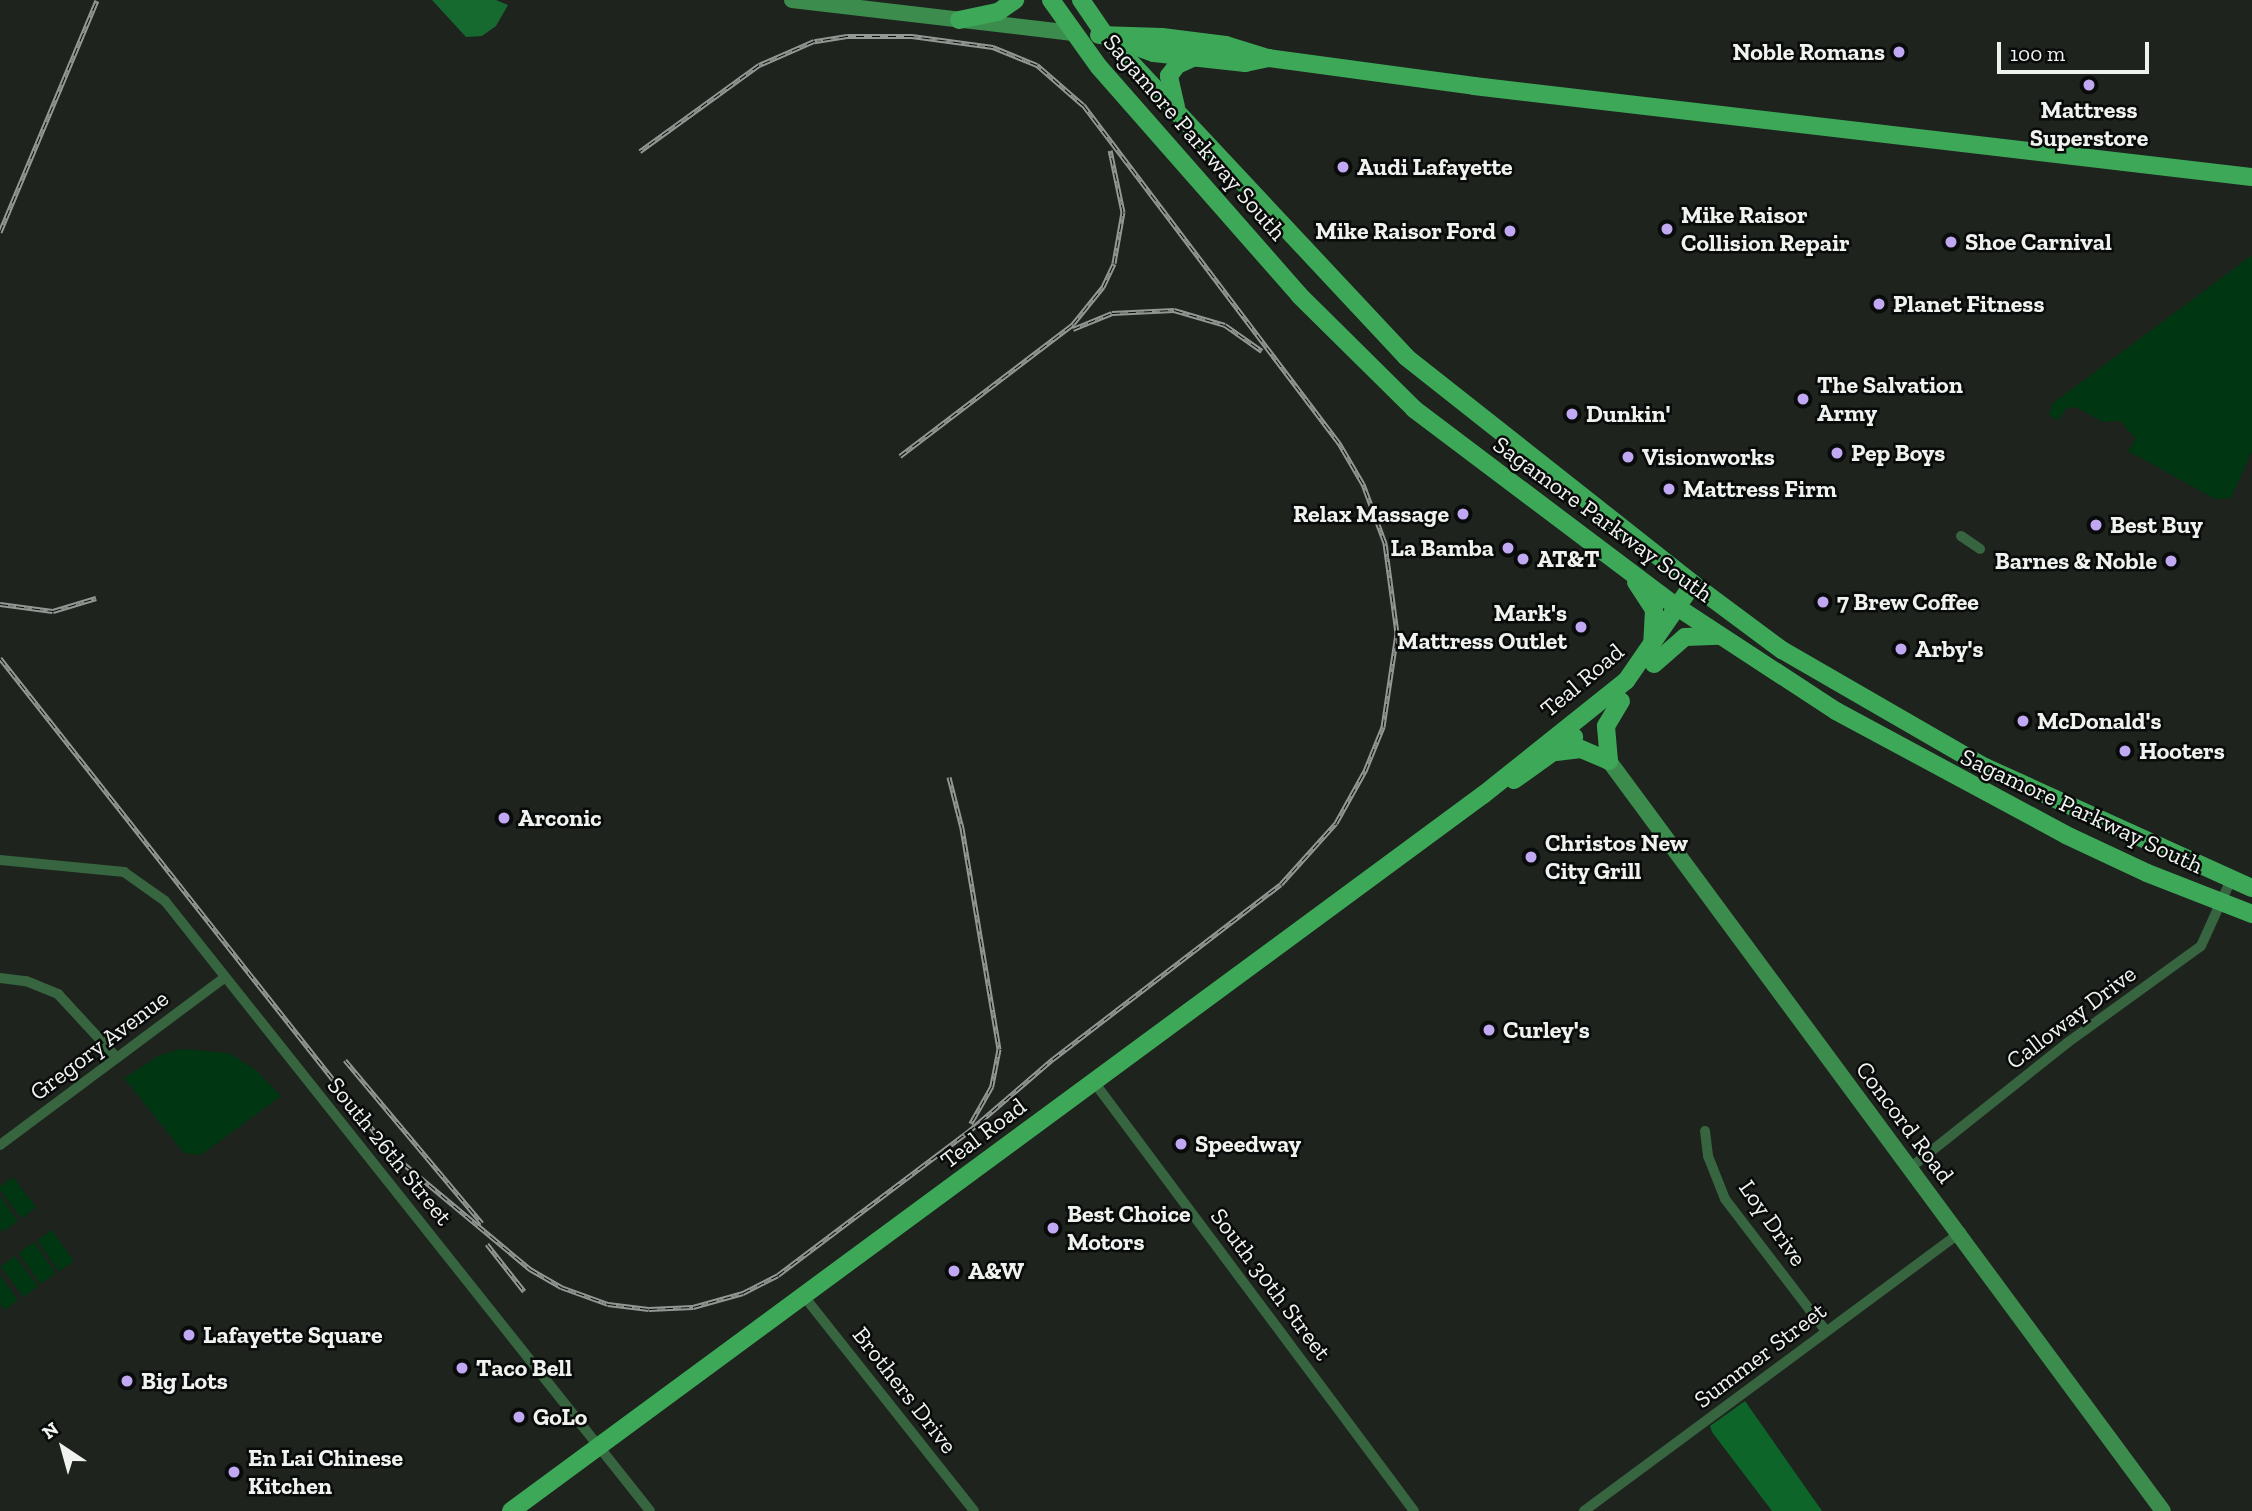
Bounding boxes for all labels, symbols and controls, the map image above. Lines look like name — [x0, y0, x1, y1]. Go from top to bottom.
street label: Sagamore Parkway South — [1097, 28, 1293, 246]
scale bar — [2000, 28, 2152, 72]
place label: Noble Romans — [1733, 38, 1885, 66]
text: 100 m — [2010, 41, 2065, 66]
marker: Noble Romans — [1891, 44, 1907, 60]
marker: Mattress Superstore — [2081, 77, 2097, 93]
place label: Mattress Superstore — [2030, 96, 2148, 152]
place label: Audi Lafayette — [1357, 153, 1513, 181]
marker: Audi Lafayette — [1335, 159, 1351, 175]
place label: Mike Raisor Collision Repair — [1681, 201, 1850, 257]
place label: Mike Raisor Ford — [1315, 217, 1496, 245]
marker: Mike Raisor Collision Repair — [1659, 221, 1675, 237]
marker: Mike Raisor Ford — [1502, 223, 1518, 239]
place label: Shoe Carnival — [1965, 228, 2112, 256]
marker: Shoe Carnival — [1943, 234, 1959, 250]
place label: Planet Fitness — [1893, 290, 2044, 318]
marker: Planet Fitness — [1871, 296, 1887, 312]
place label: The Salvation Army — [1817, 371, 1963, 427]
marker: The Salvation Army — [1795, 391, 1811, 407]
place label: Dunkin' — [1586, 400, 1670, 428]
marker: Dunkin' — [1564, 406, 1580, 422]
street label: Sagamore Parkway South — [1487, 430, 1719, 608]
place label: Pep Boys — [1851, 439, 1945, 467]
place label: Visionworks — [1642, 443, 1775, 471]
marker: Pep Boys — [1829, 445, 1845, 461]
marker: Visionworks — [1620, 449, 1636, 465]
place label: Mattress Firm — [1683, 475, 1837, 503]
marker: Mattress Firm — [1661, 481, 1677, 497]
place label: Relax Massage — [1293, 500, 1449, 528]
marker: Relax Massage — [1455, 506, 1471, 522]
place label: Best Buy — [2110, 511, 2203, 539]
marker: Best Buy — [2088, 517, 2104, 533]
place label: La Bamba — [1391, 534, 1494, 562]
marker: La Bamba — [1500, 540, 1516, 556]
place label: AT&T — [1537, 545, 1600, 573]
place label: Barnes & Noble — [1995, 547, 2157, 575]
marker: AT&T — [1515, 551, 1531, 567]
marker: Barnes & Noble — [2163, 553, 2179, 569]
place label: 7 Brew Coffee — [1837, 588, 1979, 616]
marker: 7 Brew Coffee — [1815, 594, 1831, 610]
place label: Mark's Mattress Outlet — [1397, 599, 1567, 655]
marker: Mark's Mattress Outlet — [1573, 619, 1589, 635]
place label: Arby's — [1915, 635, 1984, 663]
street label: Teal Road — [1535, 637, 1629, 723]
marker: Arby's — [1893, 641, 1909, 657]
place label: McDonald's — [2037, 707, 2161, 735]
marker: McDonald's — [2015, 713, 2031, 729]
place label: Hooters — [2139, 737, 2225, 765]
street label: Sagamore Parkway South — [1956, 742, 2208, 880]
marker: Hooters — [2117, 743, 2133, 759]
place label: Arconic — [518, 804, 602, 832]
marker: Arconic — [496, 810, 512, 826]
place label: Christos New City Grill — [1545, 829, 1688, 885]
marker: Christos New City Grill — [1523, 849, 1539, 865]
street label: Calloway Drive — [2000, 959, 2142, 1075]
street label: Gregory Avenue — [24, 983, 174, 1107]
place label: Curley's — [1503, 1016, 1590, 1044]
marker: Curley's — [1481, 1022, 1497, 1038]
street label: Concord Road — [1850, 1055, 1960, 1189]
street label: South 26th Street — [321, 1071, 459, 1231]
street label: Teal Road — [935, 1092, 1031, 1174]
place label: Speedway — [1195, 1130, 1301, 1158]
marker: Speedway — [1173, 1136, 1189, 1152]
street label: Loy Drive — [1733, 1174, 1813, 1272]
place label: Best Choice Motors — [1067, 1200, 1191, 1256]
street label: South 30th Street — [1204, 1202, 1338, 1366]
marker: Best Choice Motors — [1045, 1220, 1061, 1236]
place label: A&W — [968, 1257, 1024, 1285]
marker: A&W — [946, 1263, 962, 1279]
street label: Summer Street — [1688, 1296, 1832, 1414]
place label: Lafayette Square — [203, 1321, 383, 1349]
street label: Brothers Drive — [847, 1321, 963, 1459]
marker: Lafayette Square — [181, 1327, 197, 1343]
place label: Taco Bell — [476, 1354, 572, 1382]
marker: Taco Bell — [454, 1360, 470, 1376]
place label: Big Lots — [141, 1367, 228, 1395]
marker: Big Lots — [119, 1373, 135, 1389]
place label: GoLo — [533, 1403, 587, 1431]
marker: GoLo — [511, 1409, 527, 1425]
north arrow — [28, 1413, 98, 1483]
text: N — [38, 1417, 63, 1444]
place label: En Lai Chinese Kitchen — [248, 1444, 403, 1500]
marker: En Lai Chinese Kitchen — [226, 1464, 242, 1480]

